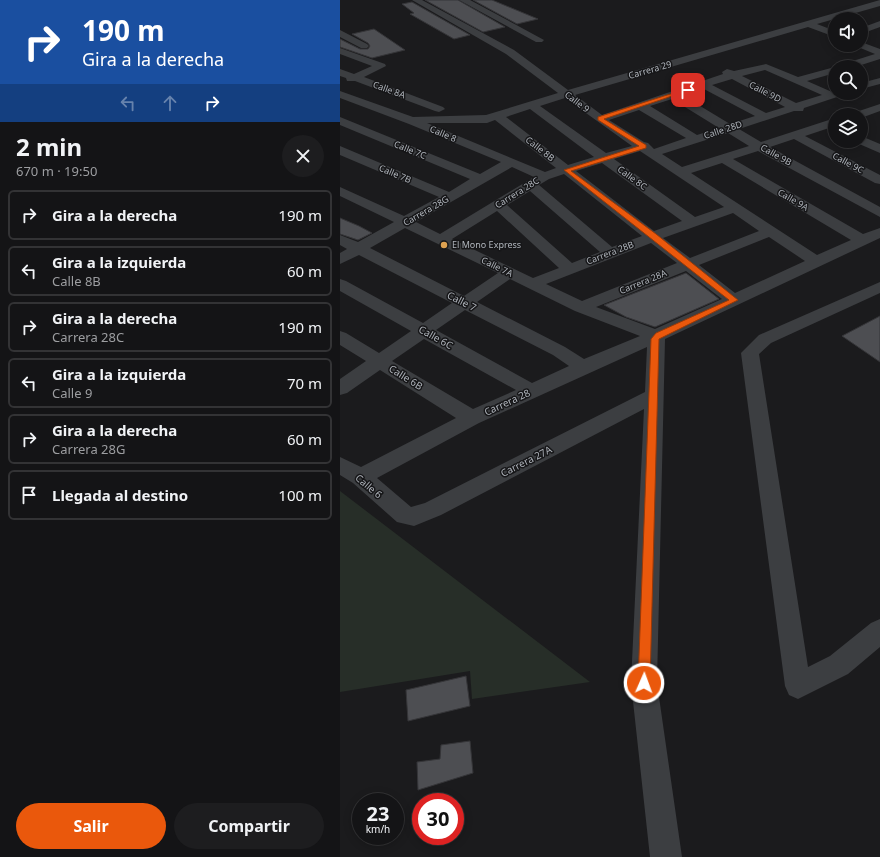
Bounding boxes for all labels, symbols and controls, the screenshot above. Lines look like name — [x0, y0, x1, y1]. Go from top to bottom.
text: 190 m — [82, 11, 165, 49]
map controls — [828, 12, 868, 148]
button: sound — [828, 12, 868, 52]
icon: right — [16, 16, 68, 68]
text: Gira a la derecha — [82, 47, 224, 71]
street label: Carrera 29 — [627, 57, 673, 82]
button: search — [828, 60, 868, 100]
pin — [671, 73, 705, 107]
street label: Calle 8A — [371, 78, 407, 101]
street label: Calle 9D — [747, 78, 784, 105]
icon: arrive — [677, 79, 699, 101]
street label: Calle 9 — [562, 88, 592, 115]
icon: left — [117, 92, 139, 114]
icon: ahead — [159, 92, 181, 114]
icon: right — [201, 92, 223, 114]
button: layers — [828, 108, 868, 148]
street label: Calle 28D — [702, 117, 744, 142]
street label: Calle 8 — [428, 122, 459, 145]
text: 2 min — [16, 130, 82, 163]
street label: Calle 8B — [523, 133, 558, 164]
button: close — [282, 135, 324, 177]
street label: Calle 7C — [392, 137, 429, 162]
street label: Calle 9B — [758, 141, 794, 169]
street label: Calle 9C — [830, 149, 866, 176]
street label: Calle 7B — [377, 161, 413, 186]
text: 670 m · 19:50 — [16, 162, 97, 180]
street label: Calle 8C — [615, 162, 650, 193]
street label: Carrera 28C — [492, 174, 542, 211]
street label: Calle 9A — [775, 186, 811, 214]
street label: Carrera 28G — [400, 192, 451, 229]
icon: right — [18, 204, 40, 226]
text: Gira a la derecha — [52, 205, 177, 225]
text: 190 m — [278, 205, 322, 225]
street label: Carrera 28B — [584, 237, 636, 268]
place label: El Mono Express — [452, 238, 521, 251]
marker: El Mono Express — [439, 240, 449, 250]
text: Gira a la izquierda — [52, 252, 186, 272]
street label: Calle 7A — [479, 253, 515, 280]
icon: left — [18, 260, 40, 282]
text: 60 m — [287, 261, 322, 281]
street label: Carrera 28A — [617, 266, 669, 297]
text: Calle 8B — [52, 272, 101, 290]
street label: Calle 7 — [445, 288, 479, 314]
text: Gira a la derecha — [52, 308, 177, 328]
icon: right — [18, 316, 40, 338]
text: 190 m — [278, 317, 322, 337]
street label: Calle 6C — [416, 322, 456, 353]
text: Carrera 28C — [52, 328, 124, 346]
street label: Calle 6B — [386, 361, 426, 393]
text: Gira a la izquierda — [52, 364, 186, 384]
icon: left — [18, 372, 40, 394]
text: 70 m — [287, 373, 322, 393]
text: Calle 9 — [52, 384, 92, 402]
street label: Carrera 28 — [482, 385, 533, 419]
text: Gira a la derecha — [52, 420, 177, 440]
icon: right — [18, 428, 40, 450]
text: 60 m — [287, 429, 322, 449]
text: Carrera 28G — [52, 440, 125, 458]
street label: Carrera 27A — [498, 442, 554, 480]
street label: Calle 6 — [353, 471, 386, 502]
icon: arrive — [18, 484, 40, 506]
text: Llegada al destino — [52, 485, 188, 505]
text: 100 m — [278, 485, 322, 505]
position arrow — [623, 662, 665, 704]
speed limit sign: 30 — [412, 793, 464, 845]
text: 23 — [367, 800, 389, 827]
button: Salir — [16, 803, 166, 849]
button: Compartir — [174, 803, 324, 849]
text: km/h — [366, 822, 390, 836]

